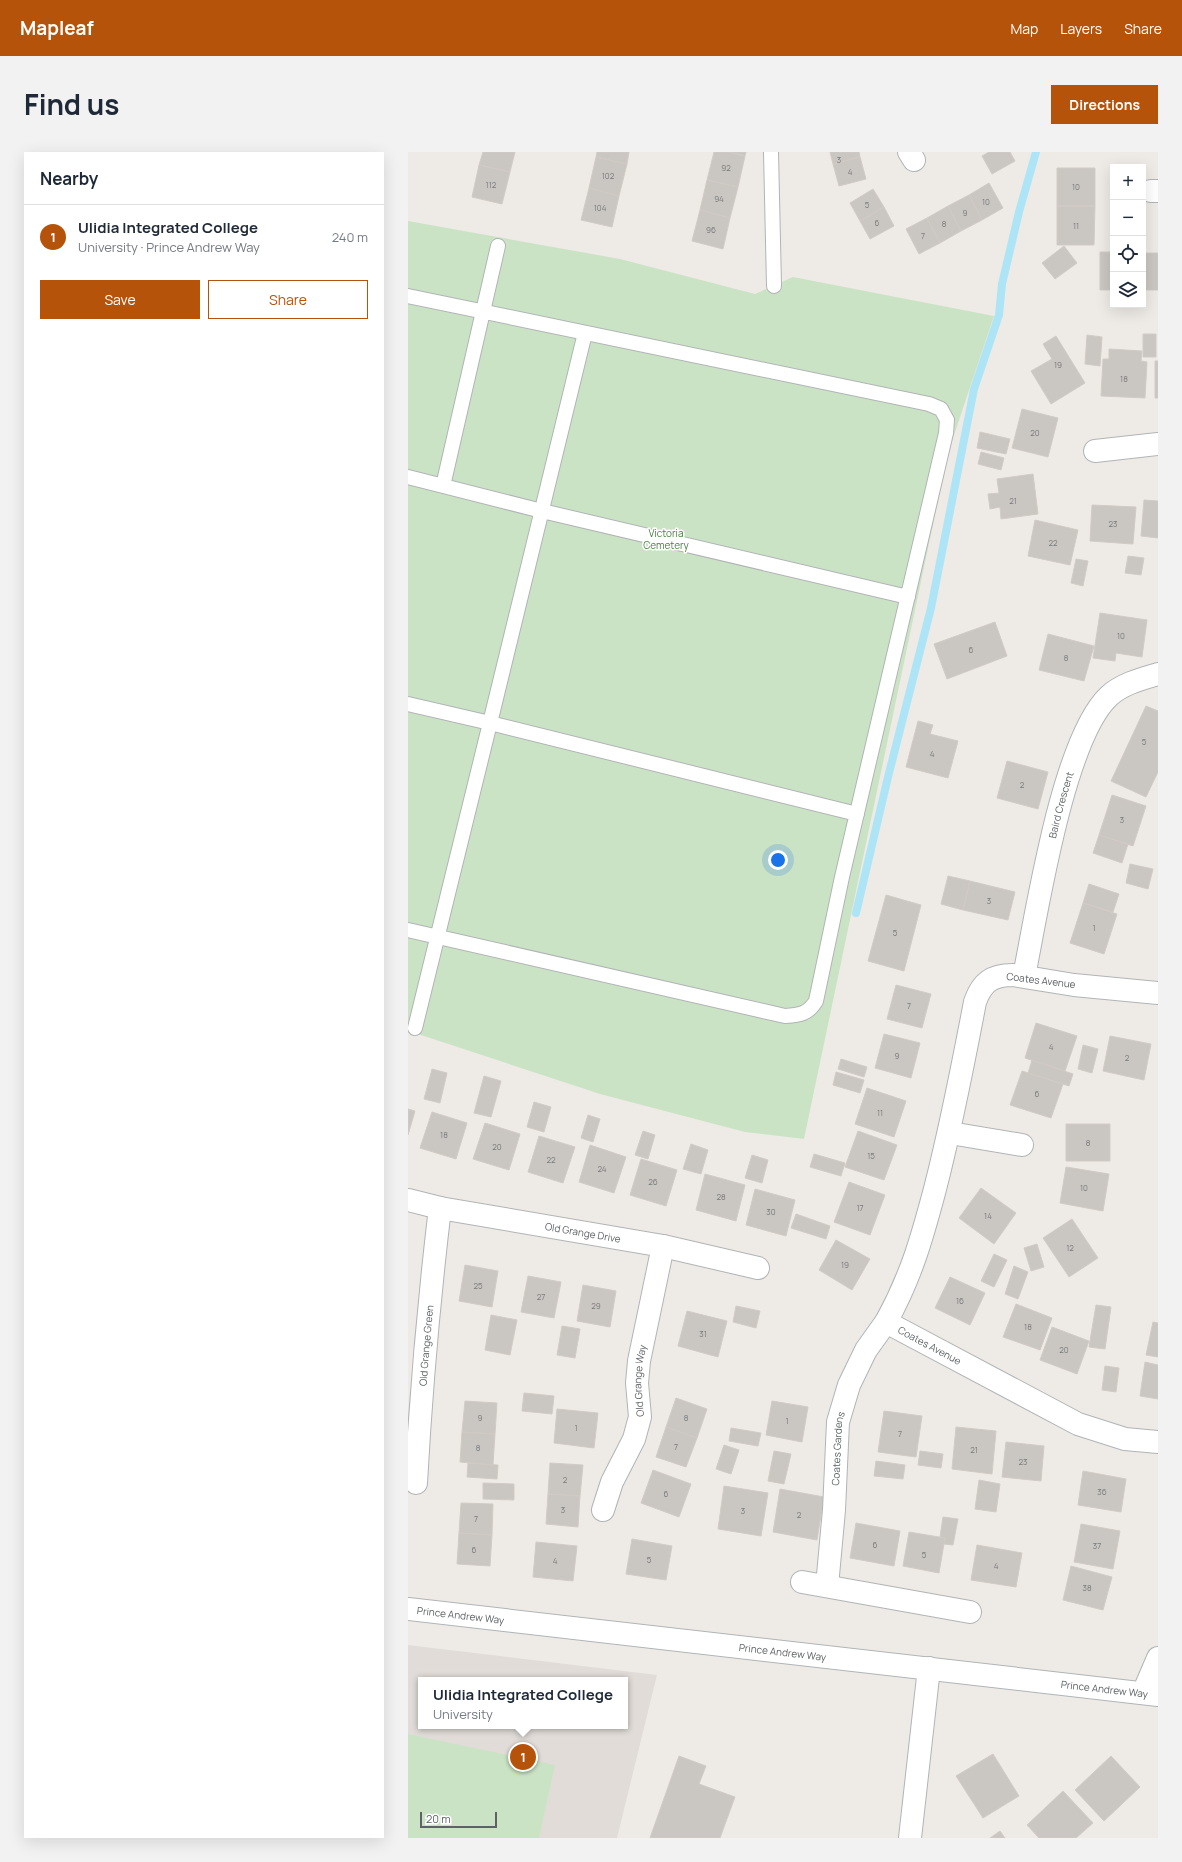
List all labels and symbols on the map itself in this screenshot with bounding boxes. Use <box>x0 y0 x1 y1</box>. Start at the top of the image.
house number: 3 <box>837 154 841 165</box>
house number: 92 <box>721 162 731 173</box>
house number: 4 <box>848 166 853 177</box>
house number: 102 <box>602 170 615 181</box>
house number: 112 <box>486 179 497 190</box>
house number: 10 <box>1072 181 1080 192</box>
house number: 94 <box>714 193 724 204</box>
house number: 10 <box>982 196 990 207</box>
house number: 5 <box>865 199 870 210</box>
house number: 104 <box>594 202 607 213</box>
house number: 9 <box>963 207 968 218</box>
house number: 6 <box>875 217 880 228</box>
house number: 8 <box>942 218 947 229</box>
house number: 11 <box>1073 220 1079 231</box>
house number: 96 <box>706 224 716 235</box>
house number: 7 <box>921 230 925 241</box>
house number: 19 <box>1054 359 1062 370</box>
house number: 18 <box>1120 373 1128 384</box>
house number: 20 <box>1030 427 1040 438</box>
house number: 21 <box>1009 495 1017 506</box>
house number: 23 <box>1109 518 1117 529</box>
park label: Victoria Cemetery <box>643 526 690 552</box>
house number: 22 <box>1048 537 1058 548</box>
house number: 10 <box>1117 630 1125 641</box>
house number: 6 <box>969 644 974 655</box>
house number: 8 <box>1064 652 1069 663</box>
house number: 5 <box>1142 736 1147 747</box>
house number: 4 <box>930 748 935 759</box>
street label: Baird Crescent <box>1045 770 1077 840</box>
house number: 2 <box>1020 779 1025 790</box>
house number: 3 <box>1120 814 1124 825</box>
your location <box>768 850 788 870</box>
house number: 3 <box>987 895 991 906</box>
house number: 1 <box>1092 922 1096 933</box>
house number: 5 <box>893 927 898 938</box>
street label: Coates Avenue <box>1006 969 1077 991</box>
house number: 7 <box>907 1000 911 1011</box>
house number: 4 <box>1049 1041 1054 1052</box>
house number: 9 <box>895 1050 900 1061</box>
house number: 2 <box>1125 1052 1130 1063</box>
house number: 6 <box>1035 1088 1040 1099</box>
house number: 11 <box>877 1107 883 1118</box>
house number: 18 <box>440 1129 448 1140</box>
house number: 8 <box>1086 1137 1091 1148</box>
house number: 20 <box>492 1141 502 1152</box>
house number: 15 <box>867 1150 875 1161</box>
house number: 22 <box>546 1154 556 1165</box>
house number: 24 <box>597 1163 607 1174</box>
house number: 26 <box>648 1176 658 1187</box>
house number: 10 <box>1080 1182 1088 1193</box>
house number: 28 <box>716 1191 726 1202</box>
house number: 17 <box>856 1202 864 1213</box>
house number: 30 <box>766 1206 776 1217</box>
house number: 14 <box>984 1210 992 1221</box>
street label: Old Grange Drive <box>544 1219 622 1246</box>
house number: 12 <box>1066 1242 1074 1253</box>
house number: 19 <box>841 1259 849 1270</box>
house number: 25 <box>473 1280 483 1291</box>
house number: 27 <box>537 1291 545 1302</box>
house number: 16 <box>956 1295 964 1306</box>
house number: 29 <box>591 1300 601 1311</box>
street label: Old Grange Green <box>415 1304 436 1386</box>
house number: 18 <box>1024 1321 1032 1332</box>
street label: Coates Avenue <box>896 1323 964 1368</box>
house number: 31 <box>699 1328 707 1339</box>
street label: Old Grange Way <box>630 1343 649 1418</box>
house number: 20 <box>1059 1344 1069 1355</box>
street label: Coates Gardens <box>828 1410 848 1486</box>
house number: 9 <box>478 1412 483 1423</box>
house number: 8 <box>684 1412 689 1423</box>
house number: 1 <box>785 1415 789 1426</box>
house number: 1 <box>574 1422 578 1433</box>
house number: 7 <box>898 1428 902 1439</box>
house number: 7 <box>674 1441 678 1452</box>
house number: 8 <box>476 1442 481 1453</box>
house number: 21 <box>970 1444 978 1455</box>
house number: 23 <box>1019 1456 1027 1467</box>
house number: 2 <box>563 1474 568 1485</box>
house number: 36 <box>1097 1486 1107 1497</box>
house number: 6 <box>664 1488 669 1499</box>
house number: 3 <box>561 1504 565 1515</box>
house number: 3 <box>741 1505 745 1516</box>
house number: 2 <box>797 1509 802 1520</box>
house number: 7 <box>474 1513 478 1524</box>
house number: 6 <box>873 1539 878 1550</box>
house number: 37 <box>1093 1540 1101 1551</box>
house number: 6 <box>472 1544 477 1555</box>
house number: 5 <box>922 1549 927 1560</box>
house number: 5 <box>647 1554 652 1565</box>
house number: 4 <box>553 1555 558 1566</box>
house number: 4 <box>994 1560 999 1571</box>
house number: 38 <box>1082 1582 1092 1593</box>
street label: Prince Andrew Way <box>416 1603 506 1627</box>
street label: Prince Andrew Way <box>738 1640 828 1664</box>
street label: Prince Andrew Way <box>1060 1677 1150 1701</box>
pin: 1 <box>510 1742 536 1772</box>
scale bar <box>420 1810 497 1829</box>

